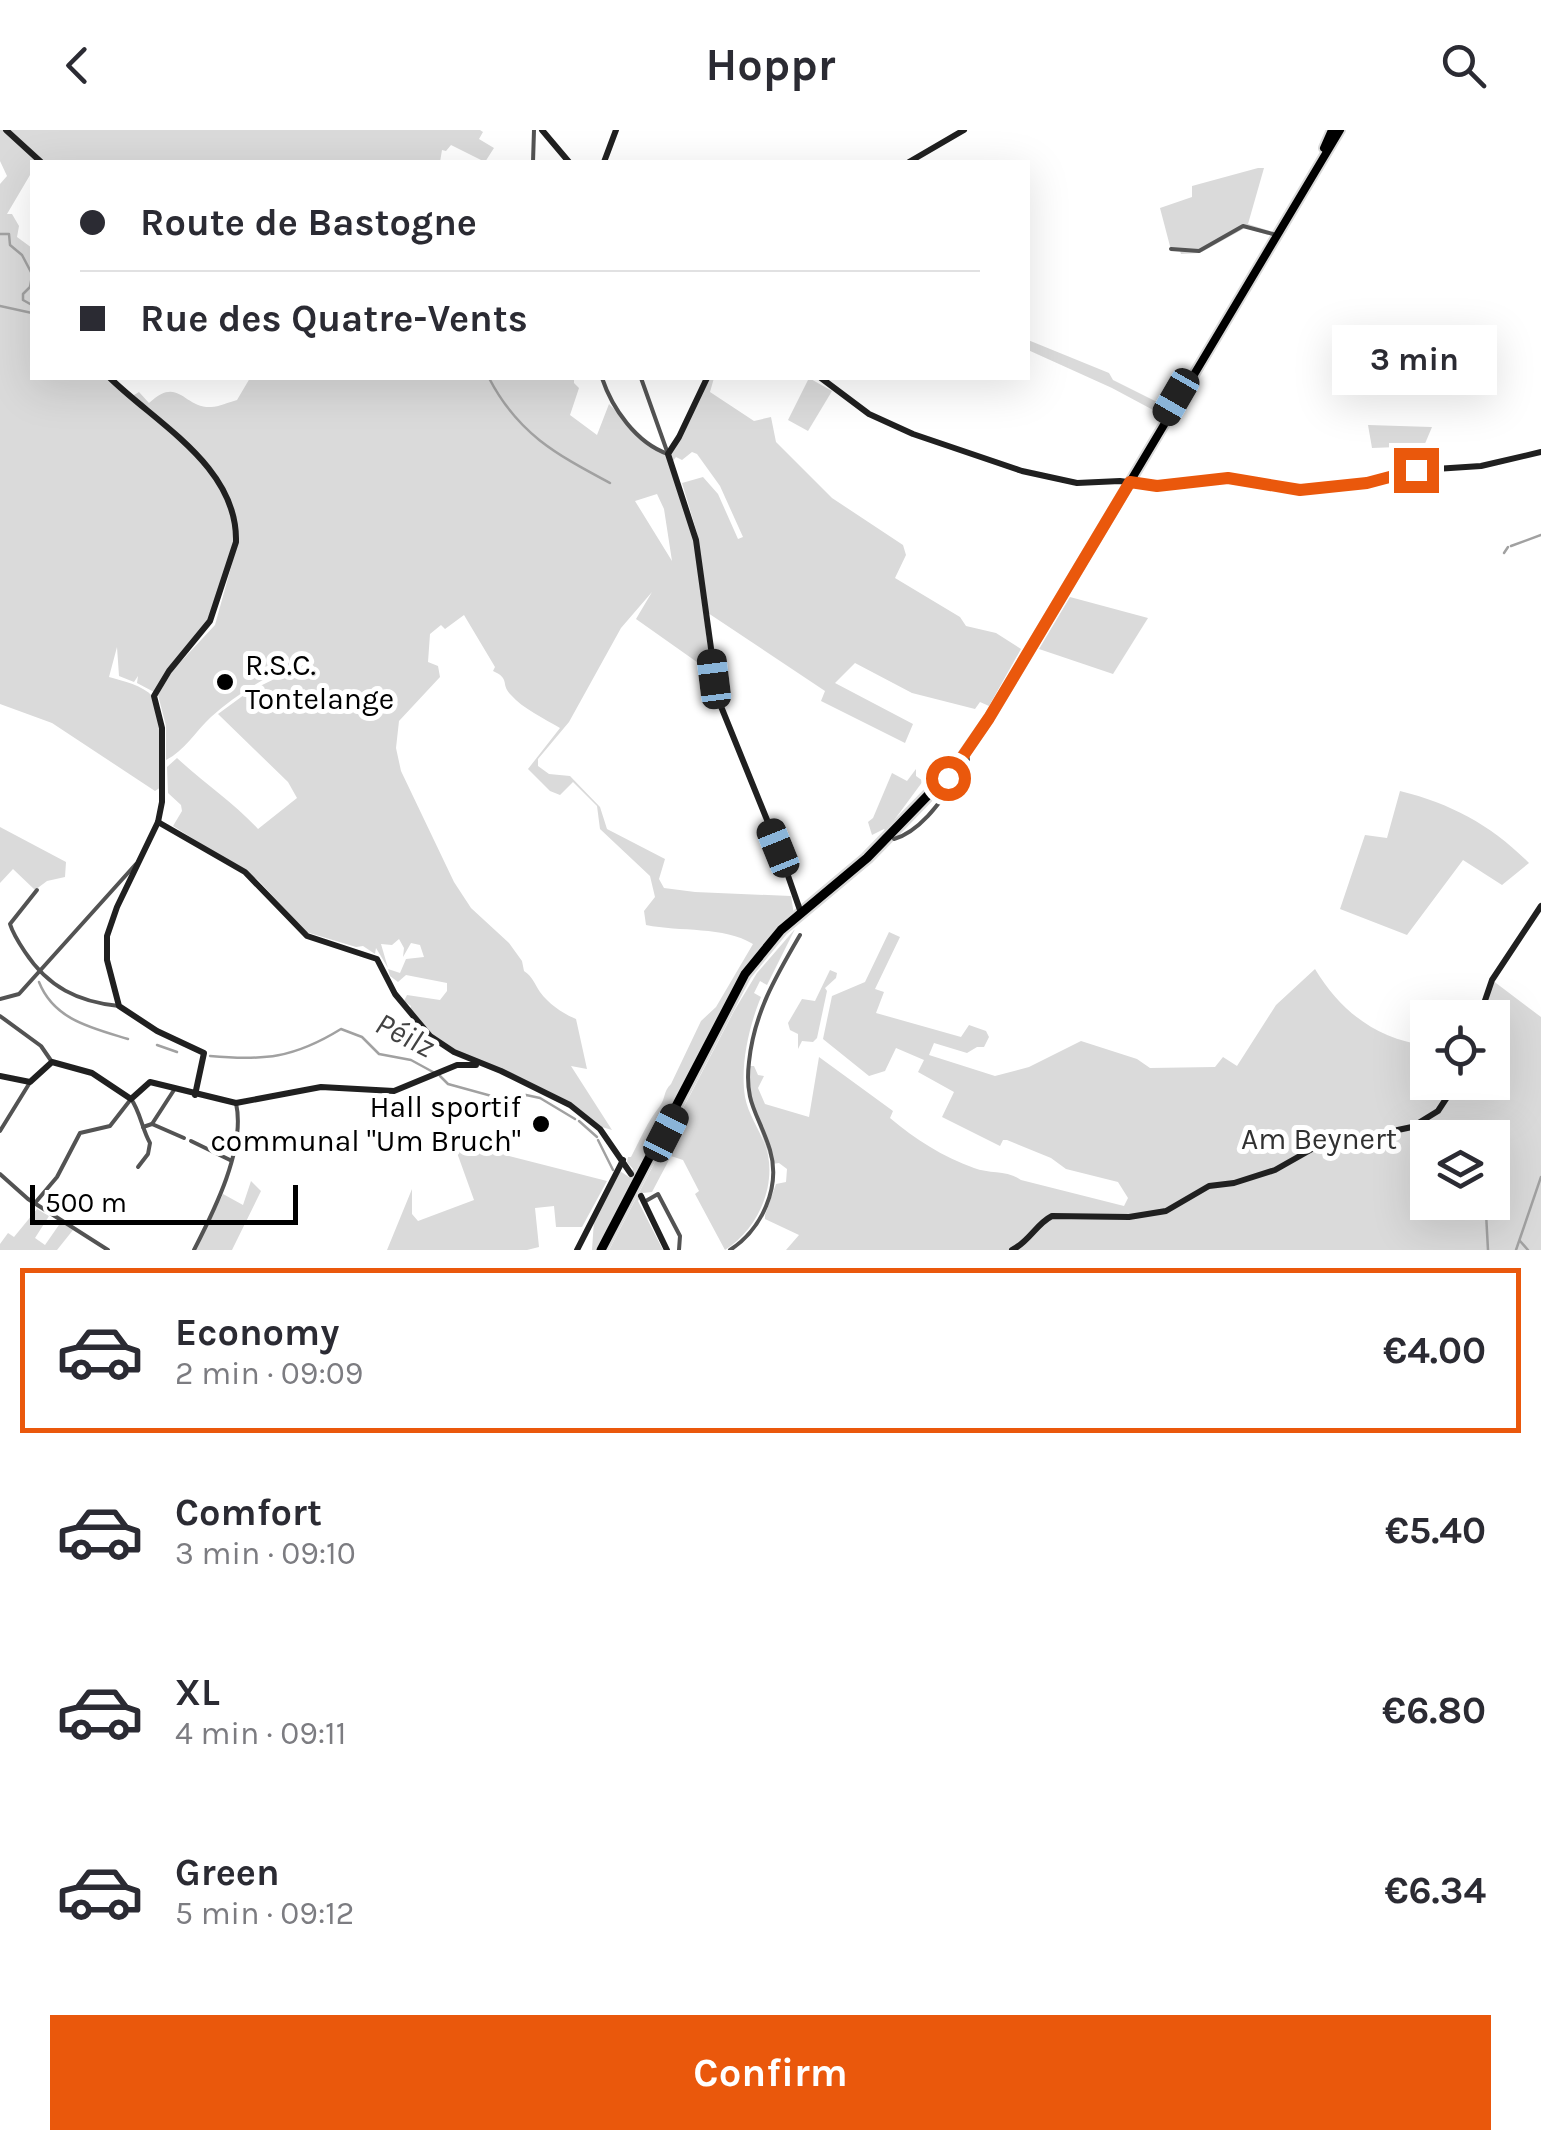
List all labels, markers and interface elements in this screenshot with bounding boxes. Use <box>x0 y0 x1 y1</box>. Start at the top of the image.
icon: back <box>50 38 105 93</box>
icon: search <box>1436 38 1491 93</box>
text: Hoppr <box>706 39 835 91</box>
text: Route de Bastogne <box>140 200 477 245</box>
text: Rue des Quatre-Vents <box>140 296 528 341</box>
callout: 3 min <box>1334 325 1498 395</box>
text: 3 min <box>1370 341 1459 378</box>
car <box>1148 364 1204 430</box>
route end <box>1394 448 1439 493</box>
place label: R.S.C. Tontelange <box>245 647 394 717</box>
car <box>695 647 733 711</box>
marker: R.S.C. Tontelange <box>214 671 236 693</box>
route start <box>926 756 971 801</box>
car <box>753 815 803 881</box>
map controls <box>1410 1000 1510 1220</box>
button: locate <box>1410 1000 1510 1100</box>
water label: Péilz <box>369 1005 441 1066</box>
place label: Hall sportif communal "Um Bruch" <box>210 1089 522 1159</box>
car <box>639 1099 693 1167</box>
marker: Hall sportif communal "Um Bruch" <box>530 1113 552 1135</box>
button: layers <box>1410 1120 1510 1220</box>
park label: Am Beynert <box>1241 1121 1397 1157</box>
scale bar <box>30 1180 298 1224</box>
text: 500 m <box>45 1186 127 1219</box>
icon: car <box>55 1306 145 1396</box>
text: Economy <box>175 1310 339 1355</box>
text: €4.00 <box>1383 1328 1486 1373</box>
text: 2 min · 09:09 <box>175 1355 363 1392</box>
icon: car <box>55 1486 145 1576</box>
text: Comfort <box>175 1490 322 1535</box>
text: €5.40 <box>1385 1508 1486 1553</box>
text: 3 min · 09:10 <box>175 1535 356 1572</box>
icon: car <box>55 1666 145 1756</box>
text: XL <box>175 1670 220 1715</box>
text: €6.80 <box>1382 1688 1486 1733</box>
text: 4 min · 09:11 <box>175 1715 346 1752</box>
icon: car <box>55 1846 145 1936</box>
text: Green <box>175 1850 280 1895</box>
text: €6.34 <box>1384 1868 1486 1913</box>
text: 5 min · 09:12 <box>175 1895 354 1932</box>
button: Confirm <box>50 2015 1491 2130</box>

